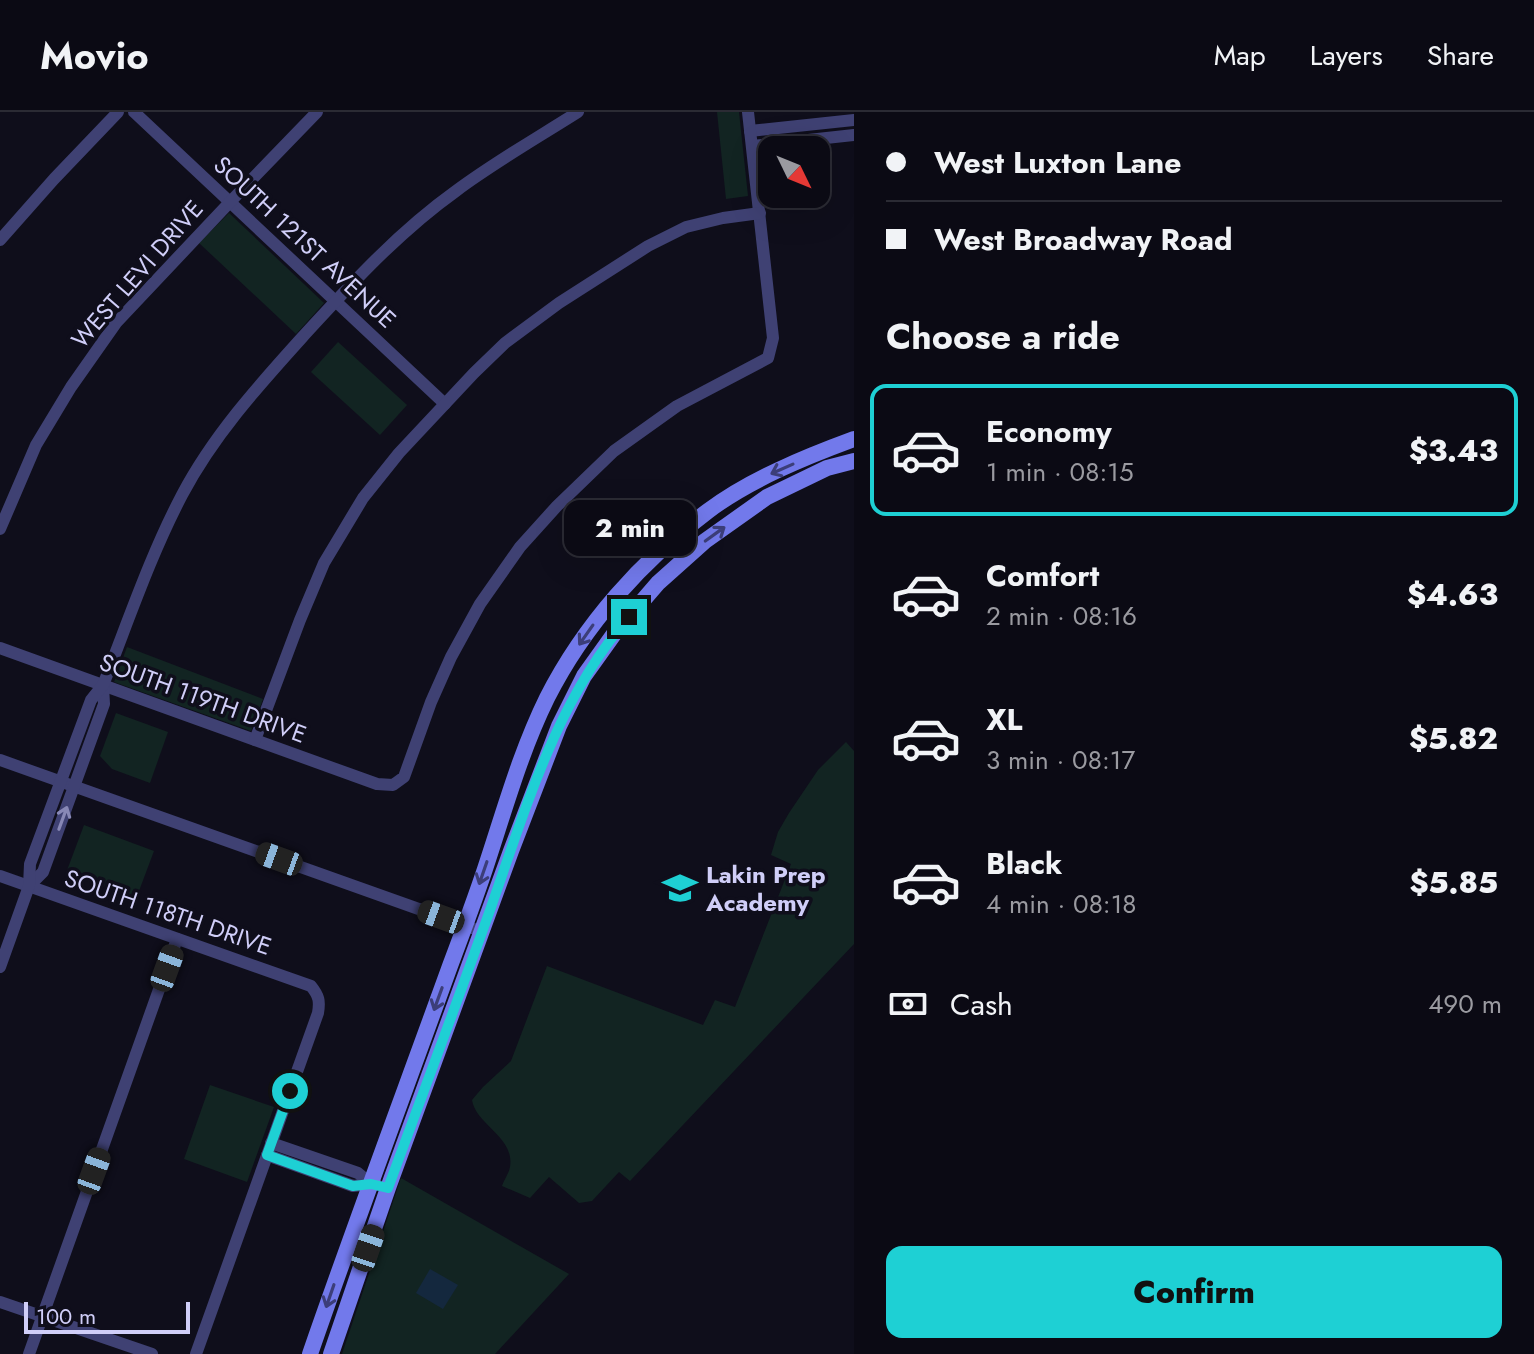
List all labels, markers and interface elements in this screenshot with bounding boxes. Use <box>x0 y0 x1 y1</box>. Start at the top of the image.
text: Movio <box>40 28 149 83</box>
text: Map <box>1214 35 1266 76</box>
text: Layers <box>1310 35 1383 76</box>
text: Share <box>1427 35 1494 76</box>
north arrow <box>758 136 830 208</box>
map controls <box>758 136 830 208</box>
text: West Luxton Lane <box>934 141 1181 184</box>
street label: SOUTH 121ST AVENUE <box>206 148 404 336</box>
street label: WEST LEVI DRIVE <box>63 192 211 356</box>
text: West Broadway Road <box>934 218 1232 261</box>
text: Choose a ride <box>886 310 1120 362</box>
text: Economy <box>986 410 1112 453</box>
icon: car <box>890 414 962 486</box>
text: $3.43 <box>1409 429 1498 472</box>
text: 1 min · 08:15 <box>986 453 1134 491</box>
one-way arrow <box>770 463 795 478</box>
callout: 2 min <box>563 501 695 557</box>
text: 2 min <box>595 509 665 547</box>
one-way arrow <box>704 526 725 543</box>
text: Comfort <box>986 554 1099 597</box>
icon: car <box>890 558 962 630</box>
text: $4.63 <box>1407 573 1498 616</box>
text: 2 min · 08:16 <box>986 597 1137 635</box>
route end <box>611 599 647 635</box>
one-way arrow <box>578 624 595 645</box>
street label: SOUTH 119TH DRIVE <box>95 644 311 752</box>
text: XL <box>986 698 1022 741</box>
icon: car <box>890 702 962 774</box>
text: $5.82 <box>1409 717 1498 760</box>
text: 3 min · 08:17 <box>986 741 1135 779</box>
one-way arrow <box>57 806 71 831</box>
car <box>252 840 306 878</box>
text: Black <box>986 842 1062 885</box>
icon: car <box>890 846 962 918</box>
place label: Lakin Prep Academy <box>705 857 826 920</box>
street label: SOUTH 118TH DRIVE <box>60 860 276 964</box>
one-way arrow <box>475 860 490 885</box>
text: $5.85 <box>1409 861 1498 904</box>
school or university icon: Lakin Prep Academy <box>661 869 699 907</box>
text: 4 min · 08:18 <box>986 885 1137 923</box>
car <box>414 898 468 936</box>
car <box>148 941 186 995</box>
icon: cash <box>886 982 930 1026</box>
text: Cash <box>950 983 1013 1026</box>
text: 490 m <box>1428 985 1502 1023</box>
one-way arrow <box>430 986 445 1011</box>
route start <box>272 1073 308 1109</box>
car <box>75 1144 113 1198</box>
car <box>349 1221 387 1275</box>
button: Confirm <box>886 1246 1502 1338</box>
one-way arrow <box>322 1283 336 1308</box>
scale bar <box>24 1298 190 1334</box>
text: 100 m <box>36 1300 96 1332</box>

